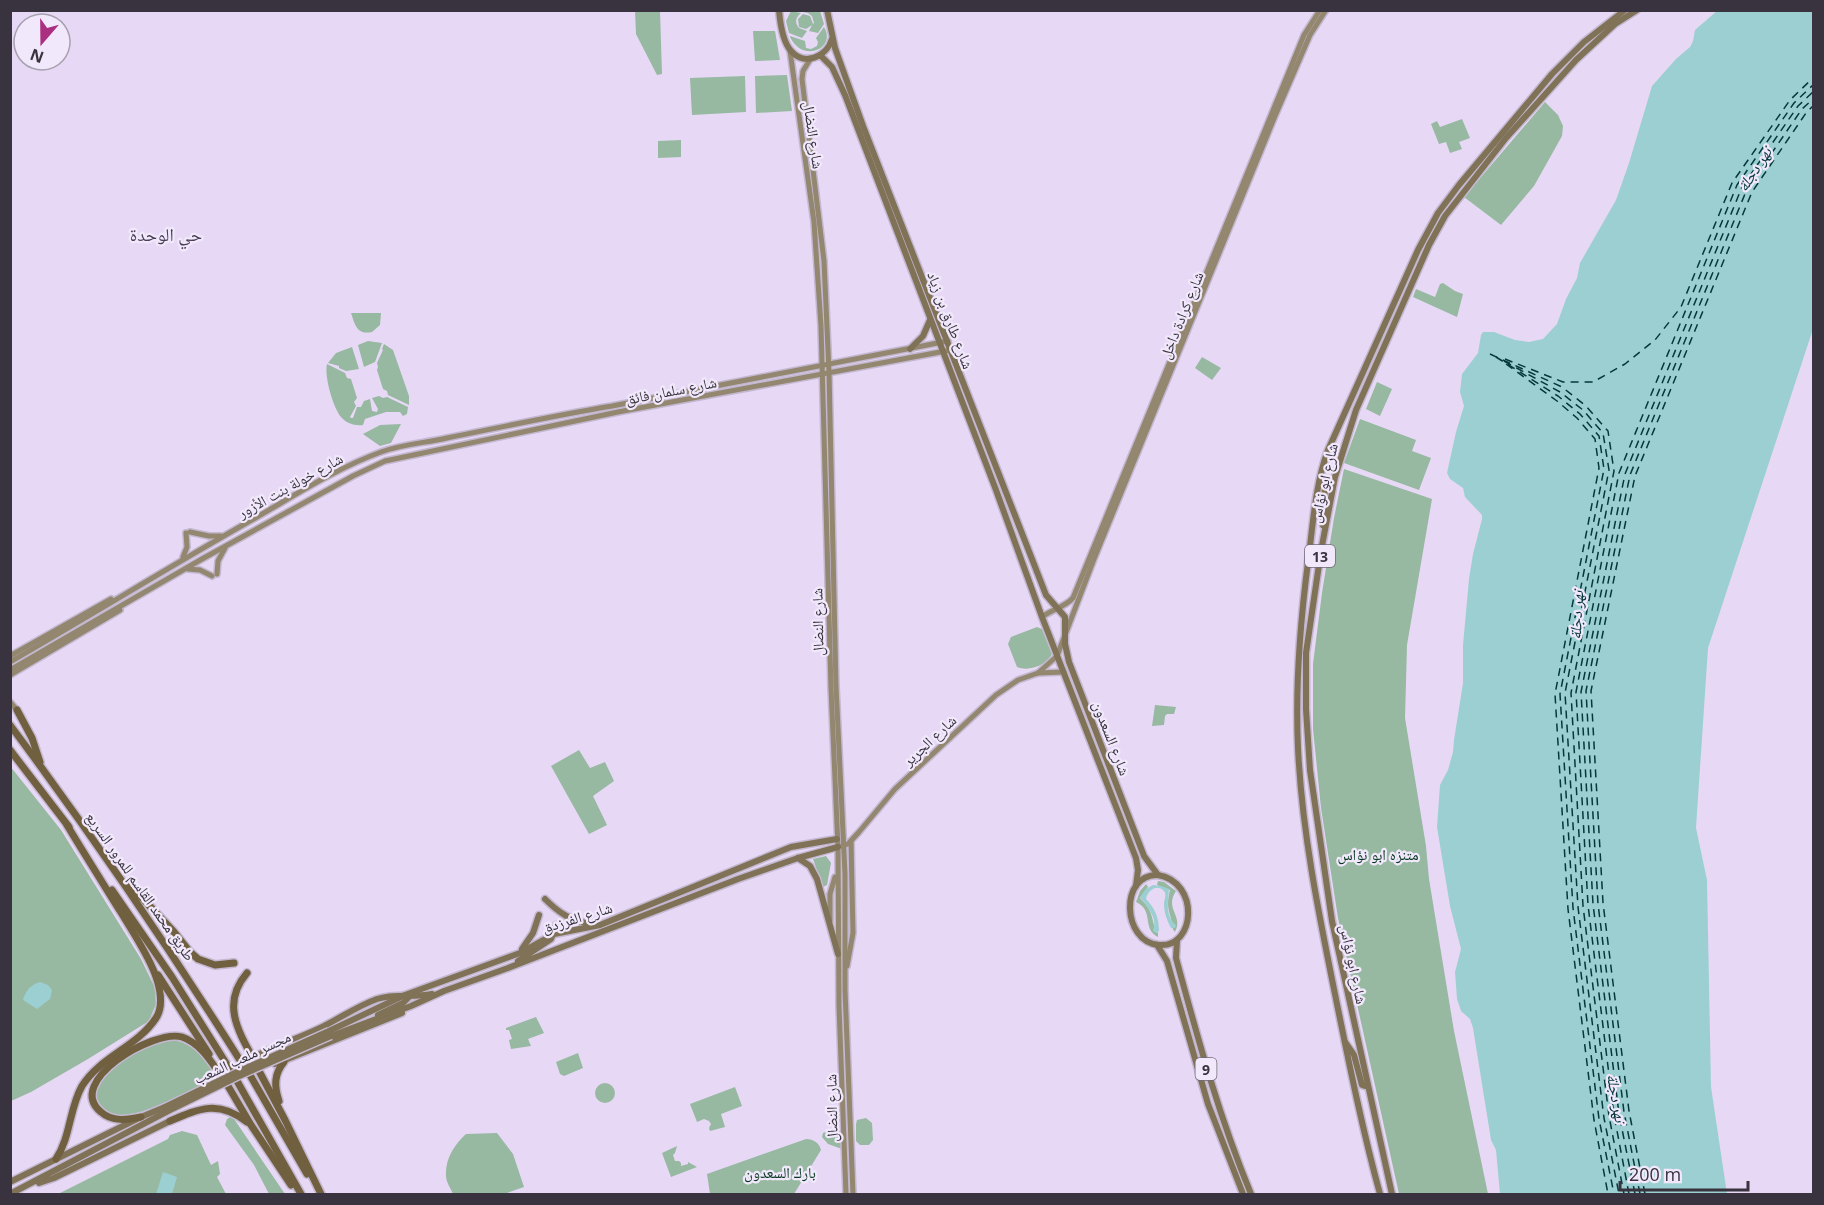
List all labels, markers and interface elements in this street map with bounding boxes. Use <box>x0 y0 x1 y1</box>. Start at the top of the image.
north arrow <box>12 12 72 72</box>
text: N <box>27 44 47 69</box>
street label: شارع النضال <box>798 100 829 170</box>
water label: نهر دجلة <box>1731 140 1778 196</box>
district label: حي الوحدة <box>130 222 202 250</box>
street label: شارع طارق بن زياد <box>922 268 979 372</box>
street label: شارع كرادة داخل <box>1154 268 1209 362</box>
street label: شارع سلمان فائق <box>624 371 719 410</box>
street label: شارع ابو نؤاس <box>1304 441 1343 525</box>
street label: شارع خولة بنت الأزور <box>233 448 347 524</box>
road number: 13 <box>1305 545 1335 567</box>
water label: نهر دجلة <box>1564 587 1588 640</box>
street label: شارع النضال <box>806 588 829 656</box>
street label: شارع السعدون <box>1088 698 1135 779</box>
street label: شارع الجرير <box>897 710 961 771</box>
street label: طريق محمد القاسم للمرور السريع <box>81 808 200 965</box>
park label: متنزه ابو نؤاس <box>1337 844 1419 865</box>
street label: شارع الفرزدق <box>539 897 615 938</box>
street label: شارع ابو نؤاس <box>1335 922 1372 1006</box>
street label: مجسر ملعب الشعب <box>190 1026 294 1088</box>
road number: 9 <box>1196 1058 1216 1080</box>
water label: نهر دجلة <box>1602 1072 1633 1127</box>
street label: شارع النضال <box>820 1074 843 1142</box>
scale bar <box>1620 1154 1748 1192</box>
park label: بارك السعدون <box>744 1162 816 1183</box>
text: 200 m <box>1629 1162 1681 1186</box>

